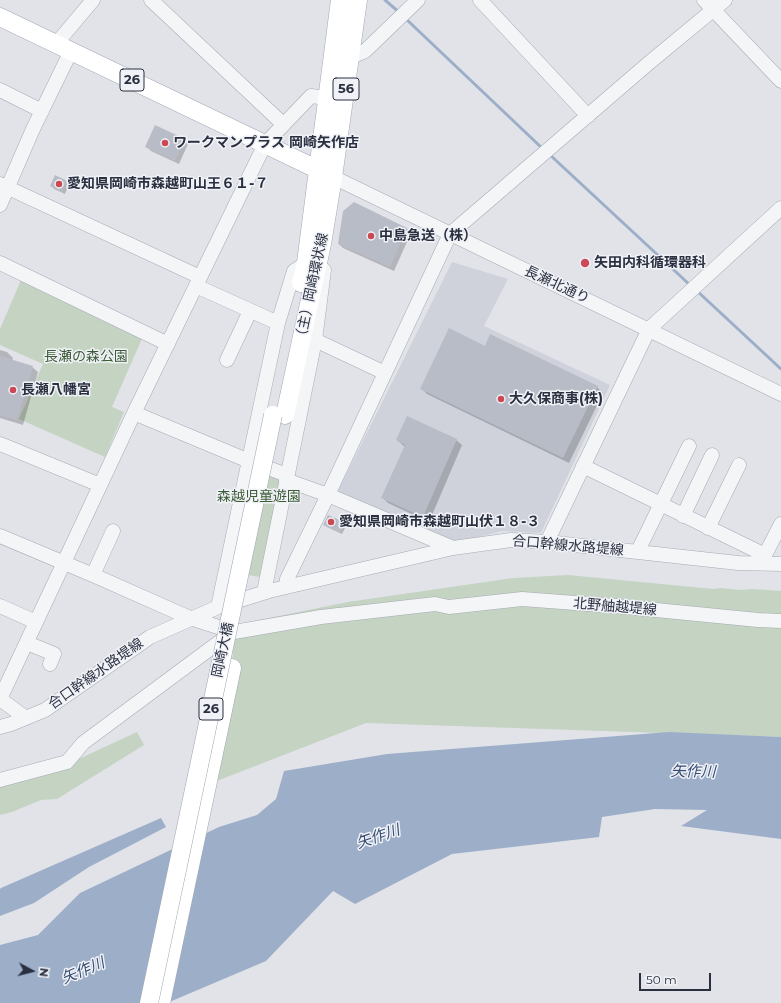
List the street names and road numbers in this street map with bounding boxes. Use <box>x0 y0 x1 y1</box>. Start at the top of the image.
road number: 26 <box>120 69 144 91</box>
road number: 56 <box>333 78 359 100</box>
street label: （主）岡崎環状線 <box>292 231 332 345</box>
street label: 長瀬北通り <box>522 263 592 307</box>
street label: 合口幹線水路堤線 <box>511 533 625 559</box>
street label: 北野舳越堤線 <box>572 595 658 619</box>
street label: 岡崎大橋 <box>209 621 237 679</box>
street label: 合口幹線水路堤線 <box>45 635 147 713</box>
road number: 26 <box>199 698 223 720</box>

